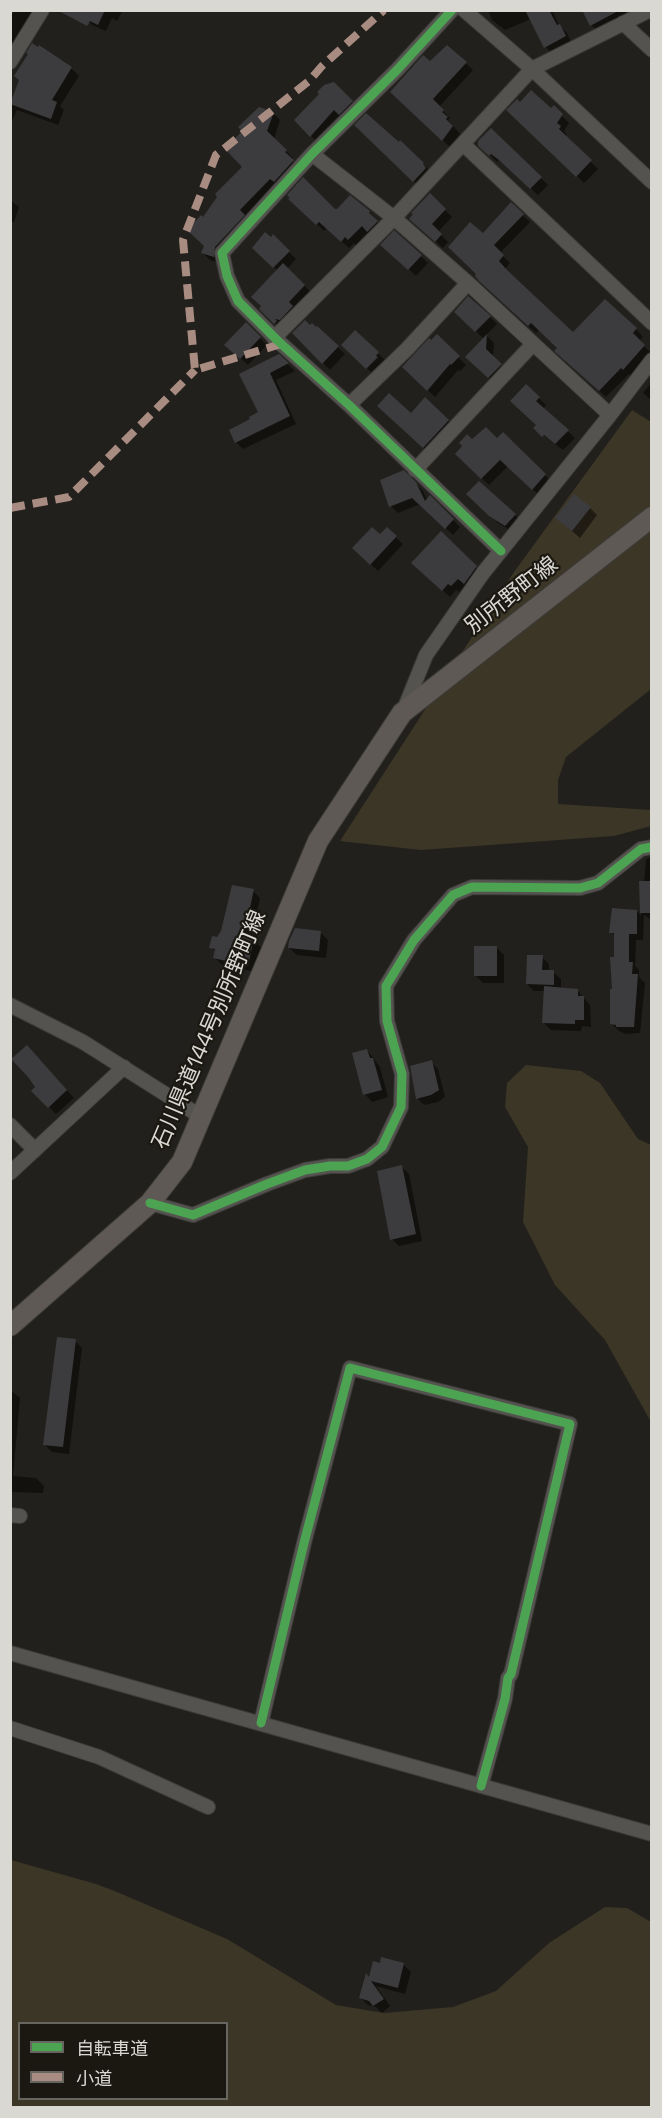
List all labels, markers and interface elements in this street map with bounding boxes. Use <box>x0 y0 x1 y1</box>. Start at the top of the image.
street label: 別所野町線 <box>461 552 563 640</box>
street label: 石川県道144号別所野町線 <box>148 907 272 1153</box>
legend <box>18 2022 228 2100</box>
text: 自転車道 <box>76 2037 148 2060</box>
text: 小道 <box>76 2067 112 2090</box>

